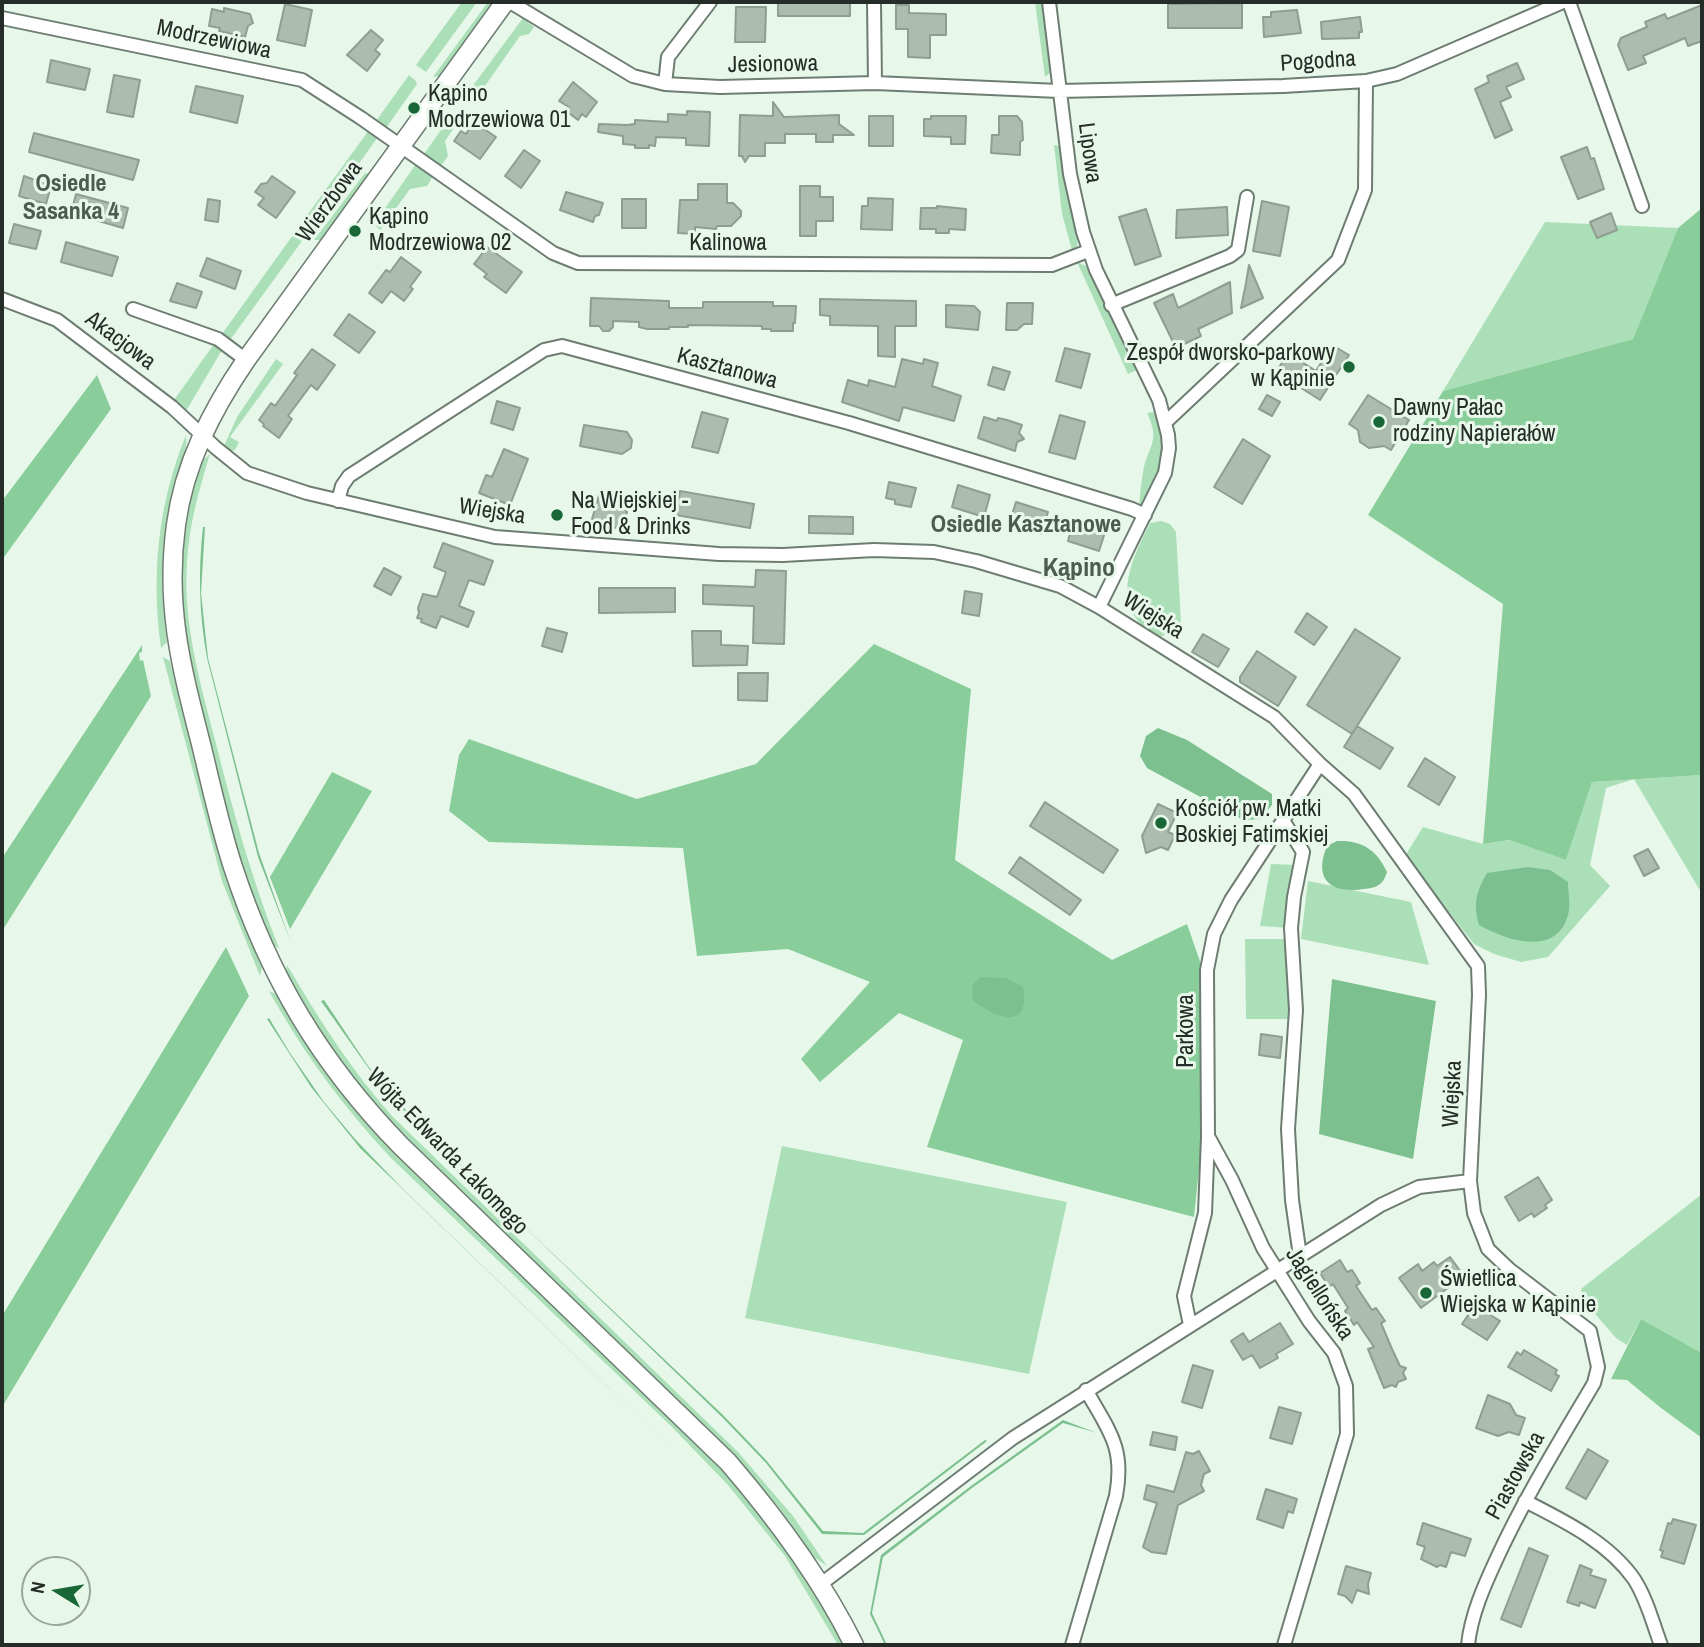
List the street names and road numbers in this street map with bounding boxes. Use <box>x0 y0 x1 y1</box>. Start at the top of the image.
street label: Modrzewiowa <box>154 14 274 66</box>
street label: Pogodna <box>1279 46 1357 78</box>
street label: Jesionowa <box>728 50 818 80</box>
street label: Lipowa <box>1071 121 1107 185</box>
street label: Wierzbowa <box>291 156 369 248</box>
street label: Kalinowa <box>689 230 767 258</box>
street label: Akacjowa <box>79 306 161 376</box>
street label: Kasztanowa <box>674 342 780 396</box>
street label: Wiejska <box>457 493 527 531</box>
street label: Wiejska <box>1117 587 1189 645</box>
street label: Parkowa <box>1173 994 1201 1068</box>
street label: Wiejska <box>1437 1060 1469 1128</box>
street label: Wójta Edwarda Łakomego <box>360 1063 534 1241</box>
street label: Jagiellońska <box>1279 1243 1359 1345</box>
street label: Piastowska <box>1481 1427 1551 1525</box>

